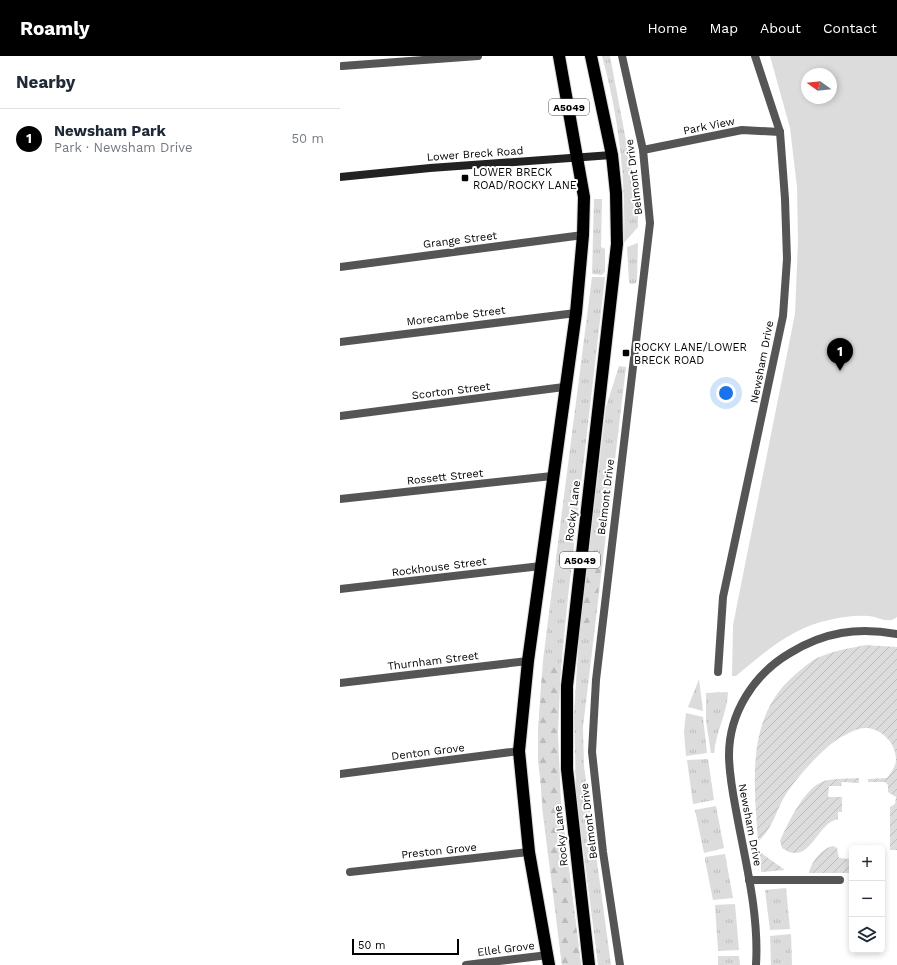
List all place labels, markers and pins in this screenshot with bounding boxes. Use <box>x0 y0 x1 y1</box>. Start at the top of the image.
place label: LOWER BRECK ROAD/ROCKY LANE <box>473 166 577 192</box>
marker: LOWER BRECK ROAD/ROCKY LANE <box>460 173 470 183</box>
pin: 1 <box>827 338 853 371</box>
place label: ROCKY LANE/LOWER BRECK ROAD <box>634 341 747 367</box>
marker: ROCKY LANE/LOWER BRECK ROAD <box>621 348 631 358</box>

